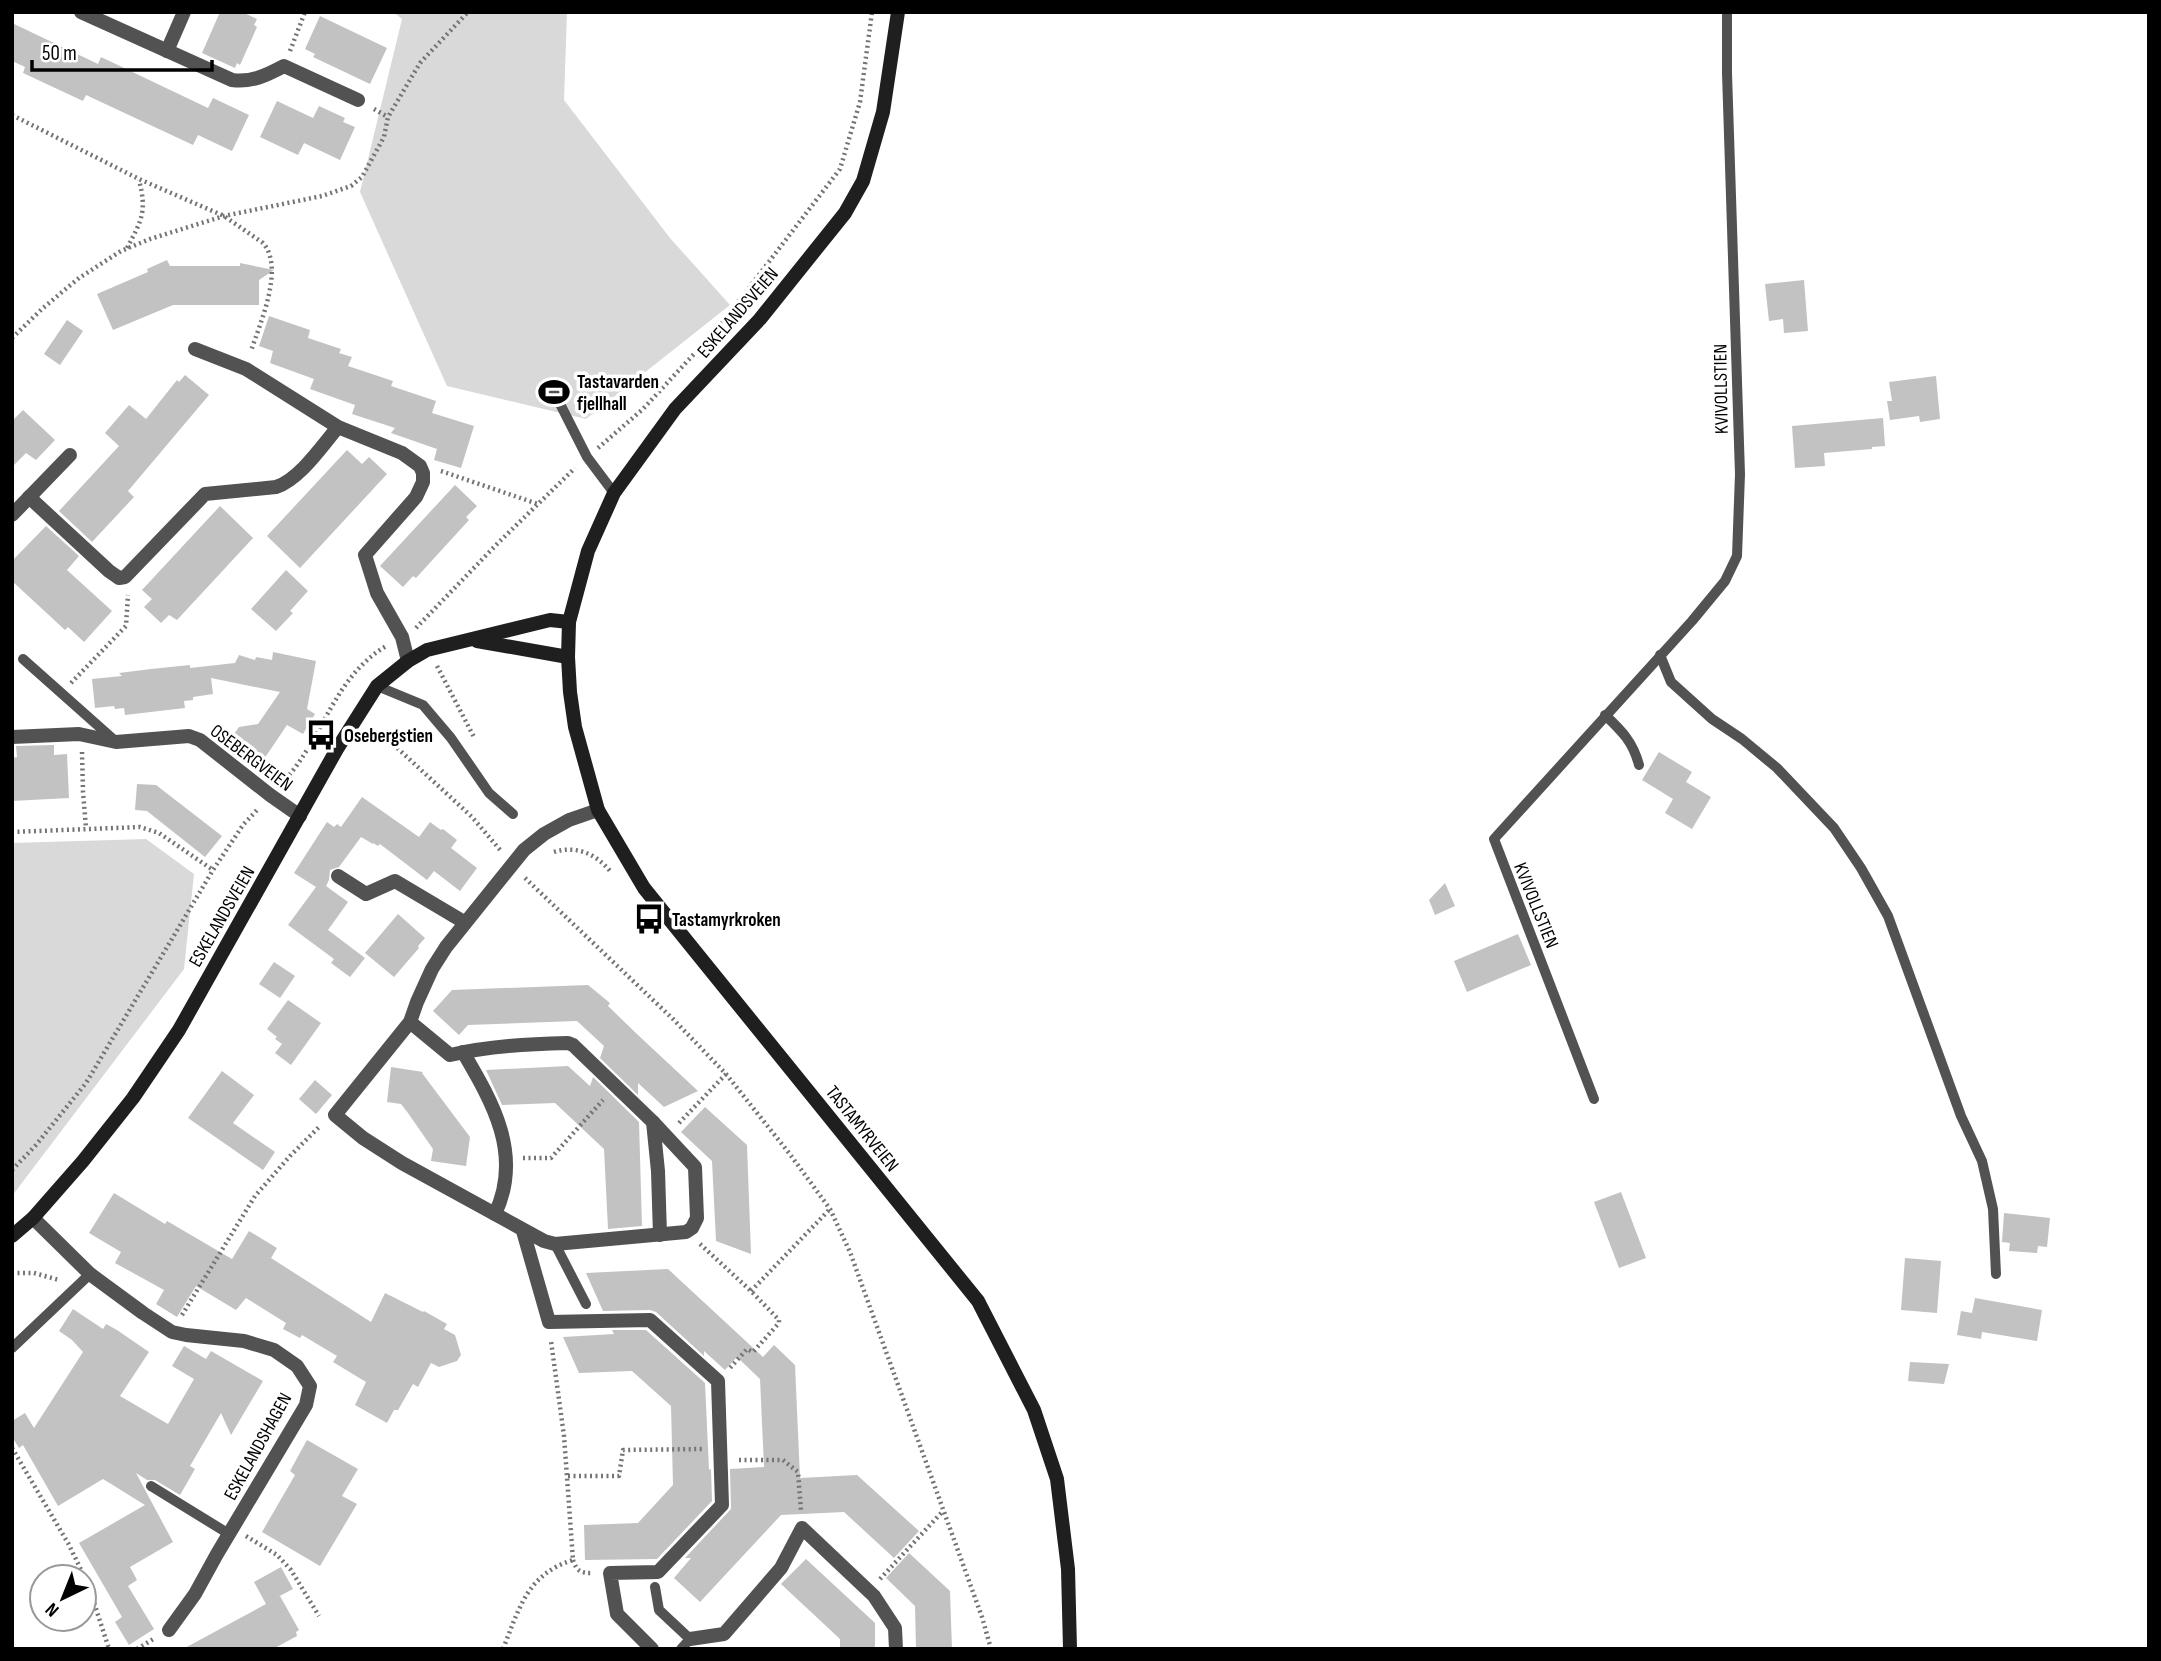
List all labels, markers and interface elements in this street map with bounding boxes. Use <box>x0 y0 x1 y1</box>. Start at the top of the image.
scale bar <box>32 28 212 72</box>
text: 50 m <box>42 41 77 66</box>
street label: ESKELANDSVEIEN <box>693 263 784 363</box>
street label: KVIVOLLSTIEN <box>1709 344 1734 434</box>
place label: Tastavarden fjellhall <box>577 371 659 416</box>
sports icon: Tastavarden fjellhall <box>537 375 571 409</box>
bus stop icon: Osebergstien <box>304 718 338 752</box>
street label: OSEBERGVEIEN <box>205 720 297 797</box>
place label: Osebergstien <box>344 725 433 748</box>
street label: KVIVOLLSTIEN <box>1508 859 1563 952</box>
street label: ESKELANDSVEIEN <box>184 862 260 971</box>
bus stop icon: Tastamyrkroken <box>632 902 666 936</box>
place label: Tastamyrkroken <box>672 909 781 932</box>
street label: TASTAMYRVEIEN <box>820 1081 903 1176</box>
street label: ESKELANDSHAGEN <box>219 1389 297 1504</box>
north arrow <box>28 1563 98 1633</box>
text: N <box>41 1597 64 1621</box>

